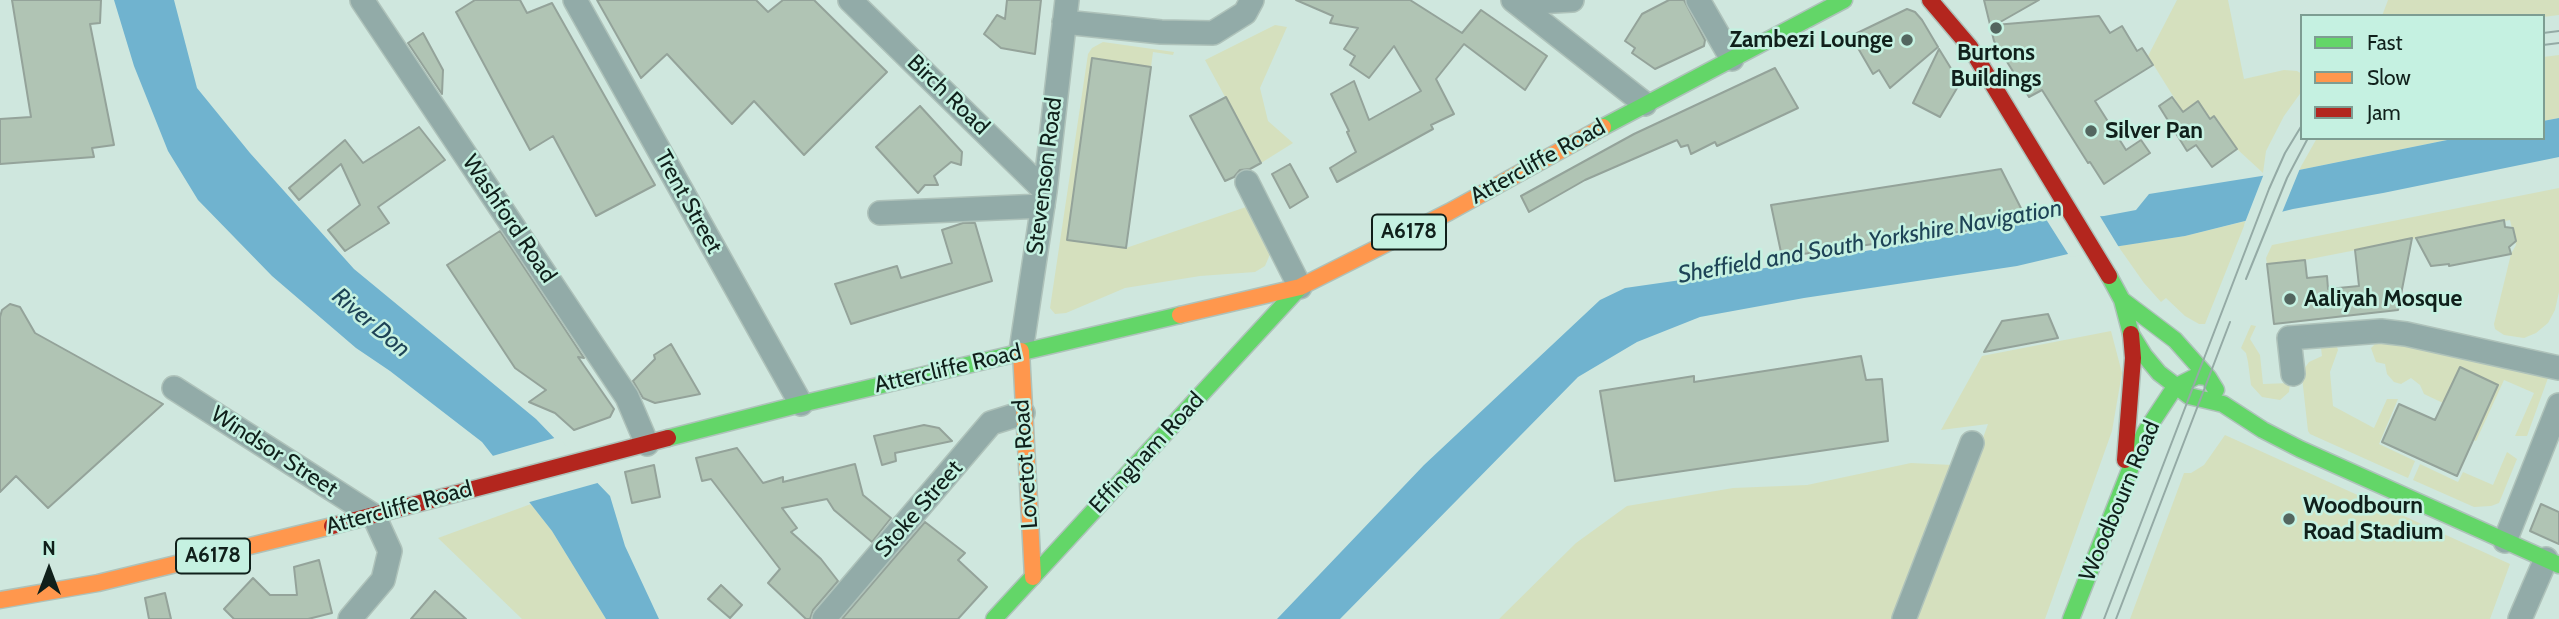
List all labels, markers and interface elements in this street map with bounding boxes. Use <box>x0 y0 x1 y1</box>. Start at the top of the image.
legend <box>2300 14 2545 140</box>
marker: Burtons Buildings <box>1988 20 2004 36</box>
place label: Zambezi Lounge <box>1729 26 1893 54</box>
text: Fast <box>2367 30 2403 55</box>
marker: Zambezi Lounge <box>1899 32 1915 48</box>
place label: Burtons Buildings <box>1950 39 2042 93</box>
street label: Birch Road <box>901 49 995 141</box>
text: Slow <box>2367 65 2411 90</box>
street label: Stevenson Road <box>1022 96 1068 256</box>
text: Jam <box>2367 100 2401 125</box>
street label: Attercliffe Road <box>1466 114 1610 210</box>
place label: Silver Pan <box>2105 117 2203 145</box>
marker: Silver Pan <box>2083 123 2099 139</box>
street label: Trent Street <box>648 146 728 258</box>
street label: Washford Road <box>456 150 562 288</box>
water label: Sheffield and South Yorkshire Navigation <box>1676 194 2064 290</box>
road number: A6178 <box>1372 215 1446 250</box>
water label: River Don <box>326 282 416 364</box>
place label: Aaliyah Mosque <box>2304 285 2462 313</box>
marker: Aaliyah Mosque <box>2282 291 2298 307</box>
street label: Attercliffe Road <box>872 339 1024 399</box>
street label: Effingham Road <box>1084 387 1210 519</box>
street label: Lovetot Road <box>1008 398 1044 530</box>
street label: Windsor Street <box>205 401 343 503</box>
street label: Woodbourn Road <box>2074 417 2166 585</box>
street label: Stoke Street <box>869 455 969 563</box>
street label: Attercliffe Road <box>323 475 475 541</box>
place label: Woodbourn Road Stadium <box>2303 492 2444 546</box>
marker: Woodbourn Road Stadium <box>2281 511 2297 527</box>
north arrow <box>14 535 84 605</box>
text: N <box>42 537 56 560</box>
road number: A6178 <box>176 538 250 574</box>

